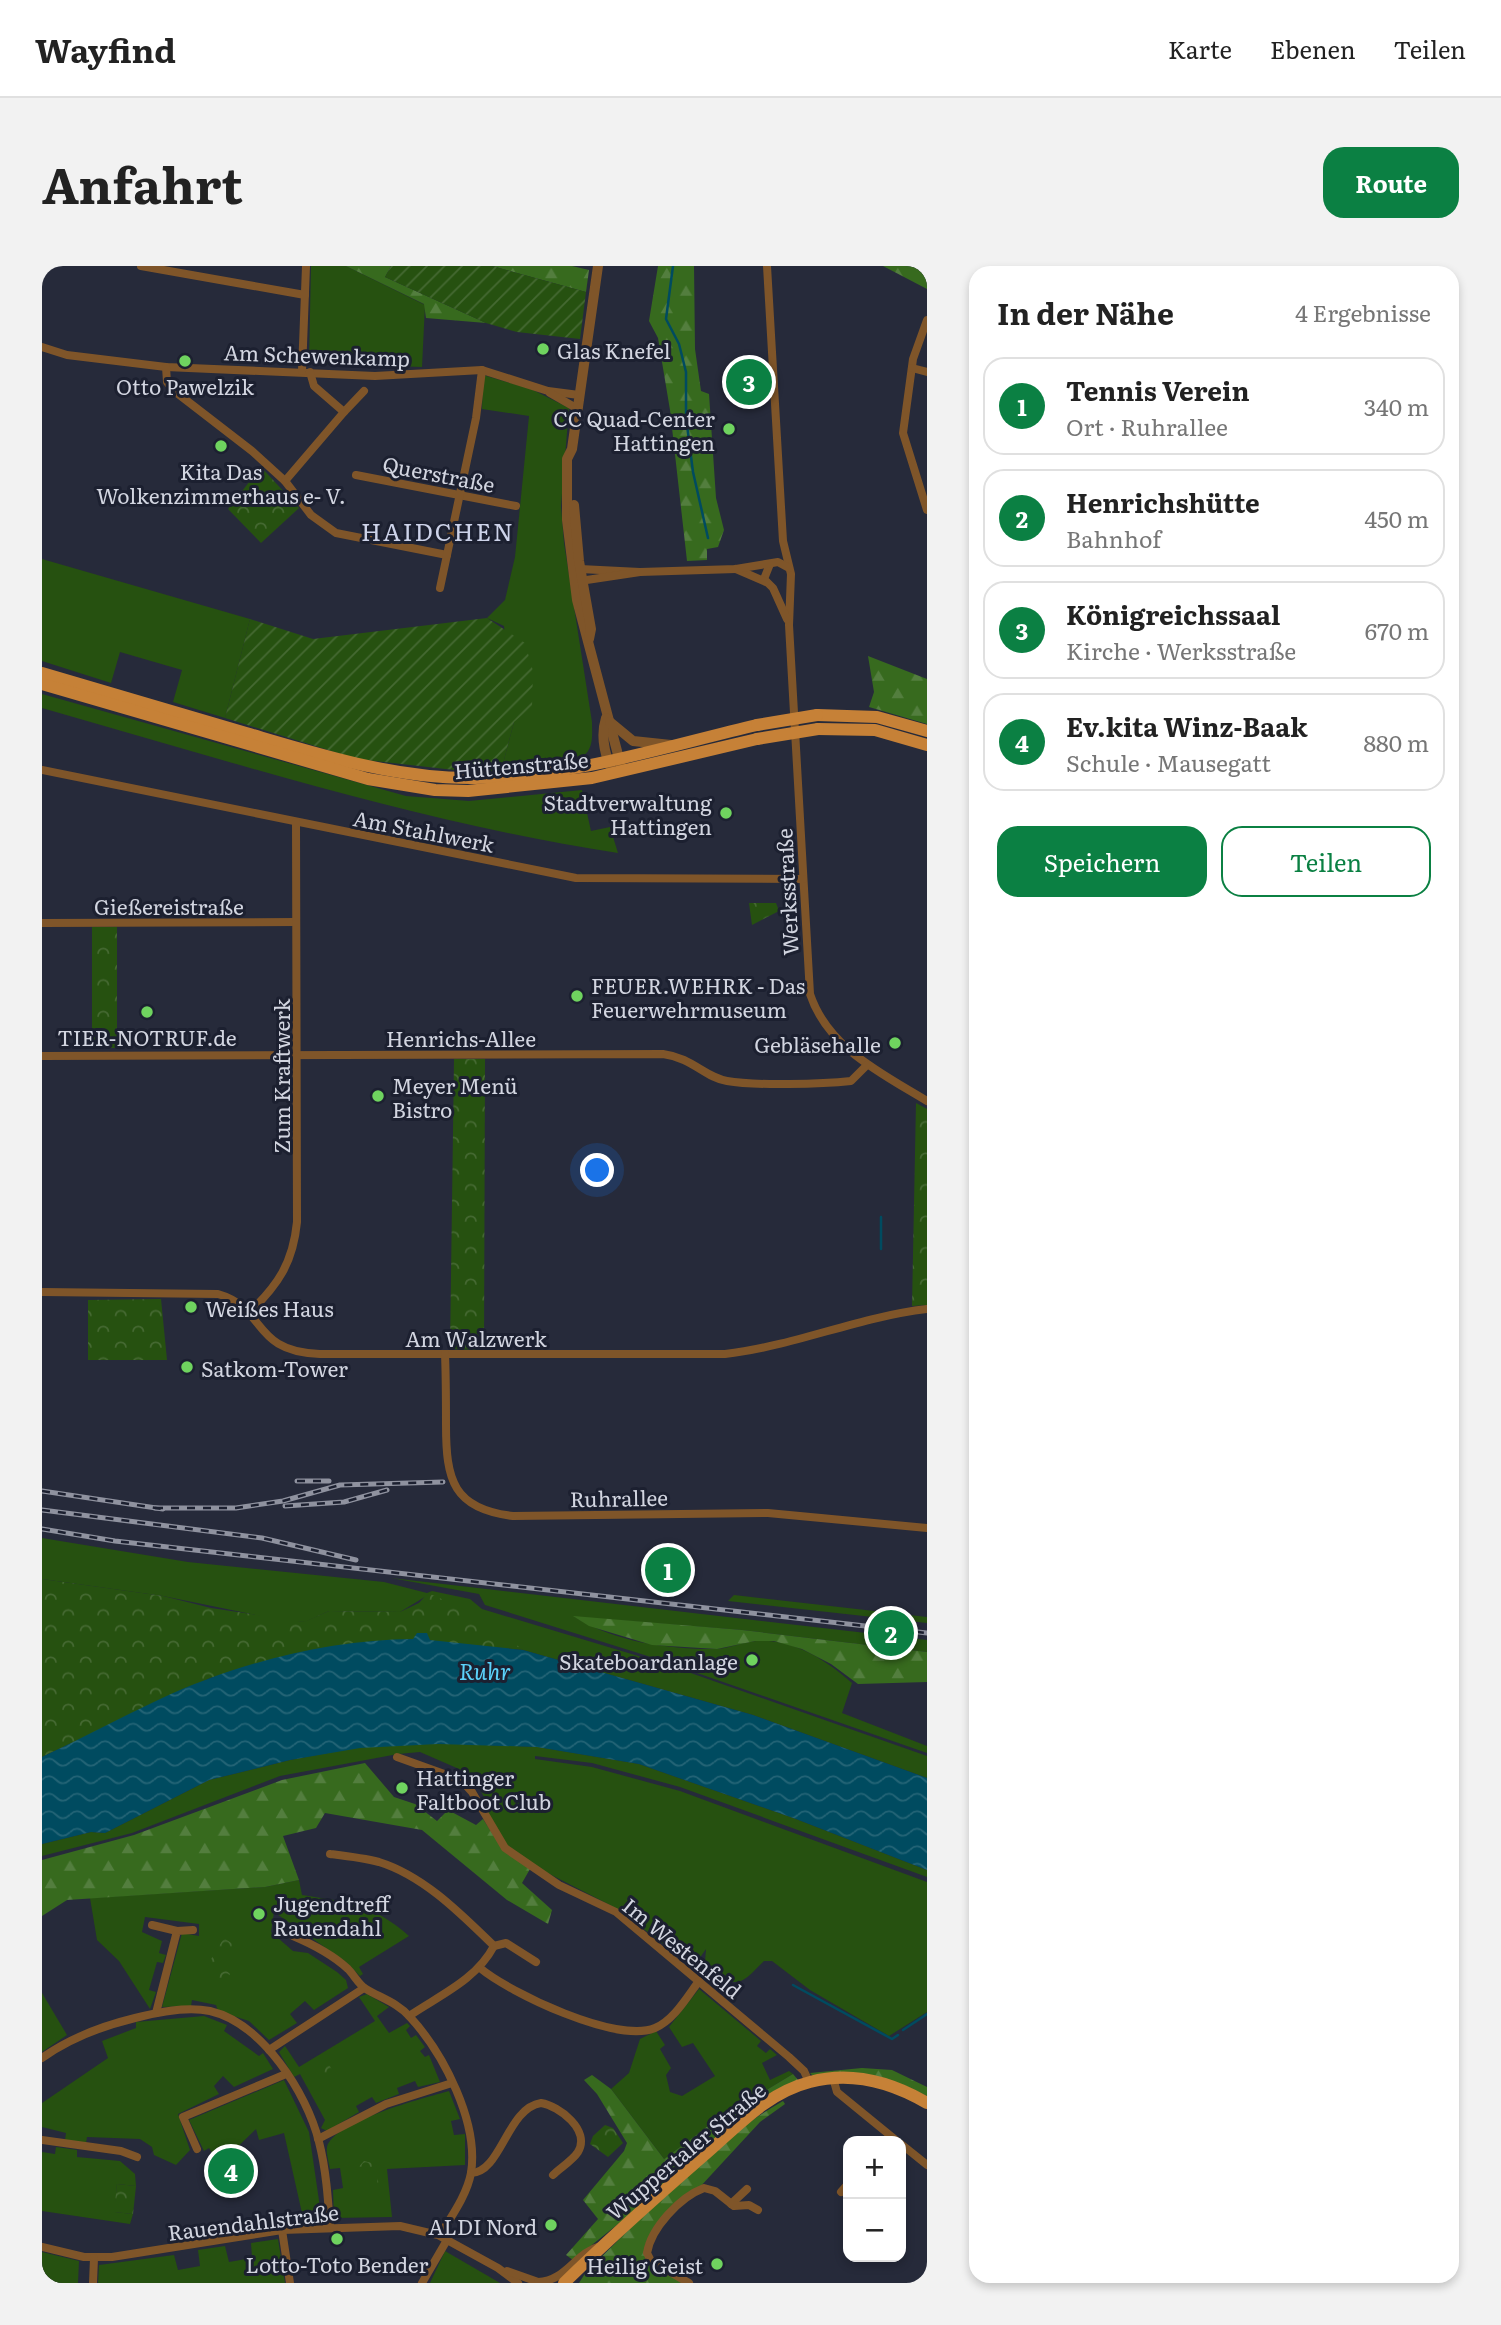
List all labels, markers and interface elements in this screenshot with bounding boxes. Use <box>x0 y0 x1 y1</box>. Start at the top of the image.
text: Wayfind <box>35 24 176 73</box>
text: Karte <box>1168 31 1232 66</box>
text: Ebenen <box>1270 31 1356 66</box>
text: Teilen <box>1394 31 1466 66</box>
text: Anfahrt <box>42 146 243 219</box>
button: Route <box>1323 147 1459 218</box>
text: In der Nähe <box>997 290 1174 334</box>
text: 4 Ergebnisse <box>1295 295 1431 329</box>
place label: Glas Knefel <box>557 334 671 365</box>
street label: Am Schewenkamp <box>223 335 411 373</box>
marker: Glas Knefel <box>535 341 551 357</box>
marker: Otto Pawelzik <box>177 353 193 369</box>
pin: 3 <box>726 356 772 408</box>
place label: Otto Pawelzik <box>116 370 254 401</box>
text: Tennis Verein <box>1066 370 1250 409</box>
text: 1 <box>1017 389 1027 423</box>
text: 340 m <box>1364 389 1429 423</box>
place label: CC Quad-Center Hattingen <box>553 402 715 457</box>
text: Ort · Ruhrallee <box>1066 409 1228 443</box>
marker: CC Quad-Center Hattingen <box>721 421 737 437</box>
marker: Kita Das Wolkenzimmerhaus e- V. <box>213 438 229 454</box>
street label: Querstraße <box>380 447 498 499</box>
place label: Kita Das Wolkenzimmerhaus e- V. <box>96 455 346 510</box>
text: Henrichshütte <box>1066 482 1260 521</box>
text: 2 <box>1016 501 1028 535</box>
text: 450 m <box>1364 501 1429 535</box>
district label: HAIDCHEN <box>361 513 515 548</box>
text: Bahnhof <box>1066 521 1161 555</box>
text: Königreichssaal <box>1066 594 1280 633</box>
text: 3 <box>1016 613 1028 647</box>
text: 670 m <box>1365 613 1429 647</box>
text: Kirche · Werksstraße <box>1066 633 1296 667</box>
text: Ev.kita Winz-Baak <box>1066 706 1308 745</box>
text: 4 <box>1015 725 1029 759</box>
text: 880 m <box>1363 725 1429 759</box>
street label: Hüttenstraße <box>452 743 590 785</box>
text: Schule · Mausegatt <box>1066 745 1271 779</box>
place label: Stadtverwaltung Hattingen <box>543 786 712 841</box>
street label: Am Stahlwerk <box>351 801 497 859</box>
marker: Stadtverwaltung Hattingen <box>718 805 734 821</box>
button: Speichern <box>997 826 1207 897</box>
button: Teilen <box>1221 826 1431 897</box>
street label: Werksstraße <box>767 828 805 956</box>
street label: Gießereistraße <box>94 890 244 921</box>
place label: FEUER.WEHRK - Das Feuerwehrmuseum <box>591 969 805 1024</box>
marker: FEUER.WEHRK - Das Feuerwehrmuseum <box>569 988 585 1004</box>
street label: Zum Kraftwerk <box>265 998 296 1153</box>
marker: TIER-NOTRUF.de <box>139 1004 155 1020</box>
place label: TIER-NOTRUF.de <box>57 1021 237 1052</box>
street label: Henrichs-Allee <box>386 1022 536 1053</box>
place label: Gebläsehalle <box>754 1028 881 1059</box>
marker: Gebläsehalle <box>887 1035 903 1051</box>
place label: Meyer Menü Bistro <box>392 1069 518 1124</box>
marker: Meyer Menü Bistro <box>370 1088 386 1104</box>
your location <box>580 1153 614 1187</box>
place label: Weißes Haus <box>205 1292 334 1323</box>
marker: Weißes Haus <box>183 1299 199 1315</box>
street label: Am Walzwerk <box>405 1322 547 1353</box>
place label: Satkom-Tower <box>201 1352 348 1383</box>
marker: Satkom-Tower <box>179 1359 195 1375</box>
street label: Ruhrallee <box>570 1481 668 1513</box>
pin: 1 <box>645 1544 691 1596</box>
pin: 2 <box>868 1607 914 1659</box>
place label: Skateboardanlage <box>559 1645 738 1676</box>
marker: Skateboardanlage <box>744 1652 760 1668</box>
water label: Ruhr <box>459 1653 511 1687</box>
place label: Hattinger Faltboot Club <box>416 1761 551 1816</box>
marker: Hattinger Faltboot Club <box>394 1780 410 1796</box>
place label: Jugendtreff Rauendahl <box>273 1887 391 1942</box>
street label: Im Westenfeld <box>617 1889 749 2005</box>
marker: Jugendtreff Rauendahl <box>251 1906 267 1922</box>
street label: Wuppertaler Straße <box>599 2074 772 2226</box>
map controls <box>843 2136 906 2262</box>
button: + <box>843 2136 906 2199</box>
pin: 4 <box>208 2145 254 2197</box>
street label: Rauendahlstraße <box>166 2195 340 2247</box>
button: − <box>843 2199 906 2262</box>
place label: ALDI Nord <box>428 2210 537 2241</box>
marker: ALDI Nord <box>543 2217 559 2233</box>
marker: Lotto-Toto Bender <box>329 2231 345 2247</box>
place label: Lotto-Toto Bender <box>246 2248 429 2279</box>
place label: Heilig Geist <box>586 2249 704 2280</box>
marker: Heilig Geist <box>709 2256 725 2272</box>

